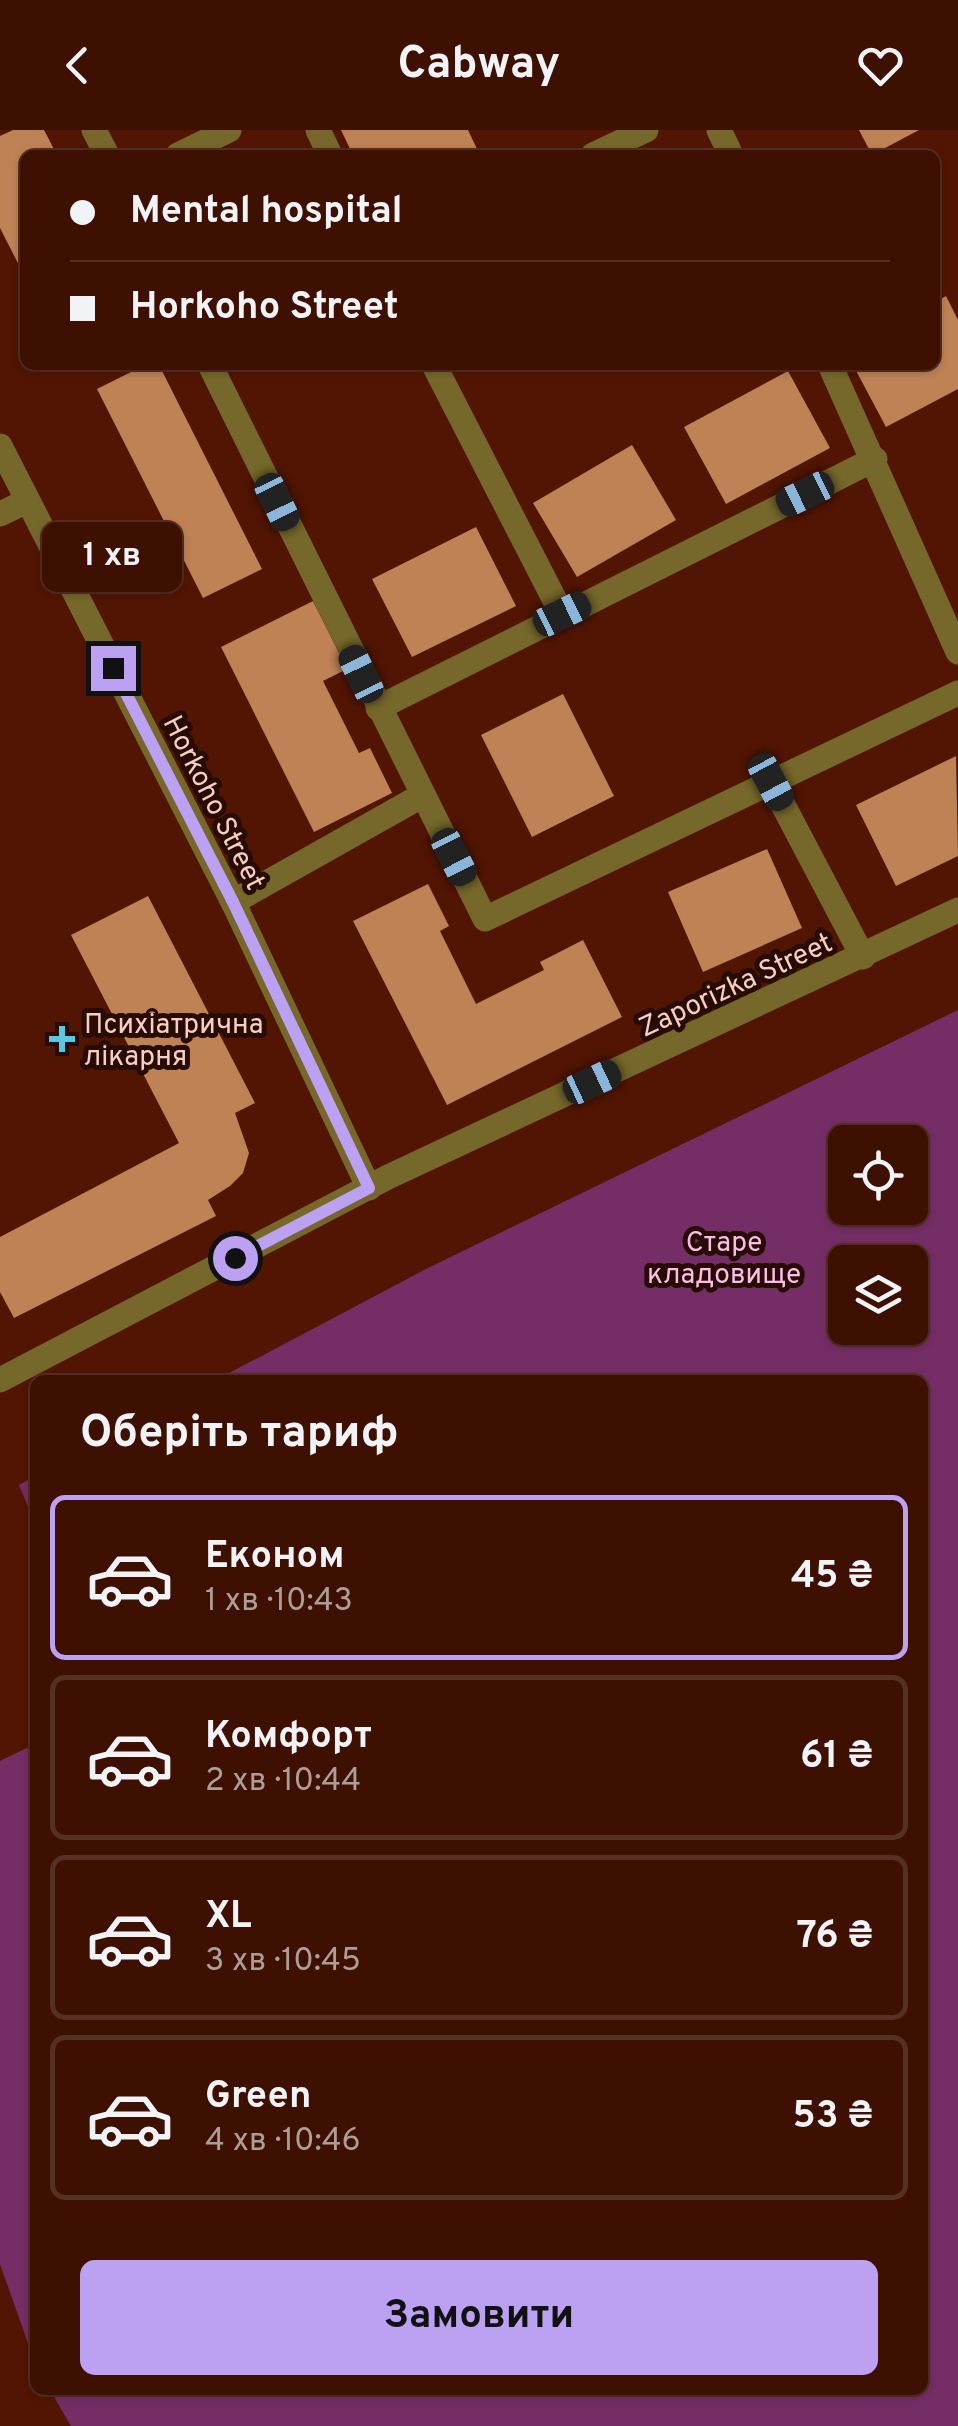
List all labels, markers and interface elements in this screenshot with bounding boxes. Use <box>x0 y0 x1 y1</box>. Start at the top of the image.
text: Cabway <box>398 37 560 94</box>
icon: back <box>50 38 105 93</box>
icon: heart <box>853 38 908 93</box>
text: Mental hospital <box>130 188 403 237</box>
text: Horkoho Street <box>130 284 399 333</box>
car <box>771 467 839 521</box>
car <box>250 468 304 536</box>
callout: 1 хв <box>43 523 183 593</box>
text: 1 хв <box>83 537 141 577</box>
car <box>528 587 596 641</box>
car <box>334 640 388 708</box>
route end <box>91 646 136 691</box>
street label: Horkoho Street <box>153 710 272 897</box>
car <box>744 748 798 816</box>
car <box>427 823 481 891</box>
street label: Zaporizka Street <box>634 926 839 1047</box>
place label: Психіатрична лікарня <box>84 1008 263 1076</box>
marker: Психіатрична лікарня <box>49 1026 75 1052</box>
car <box>558 1056 626 1108</box>
map controls <box>828 1125 928 1345</box>
button: locate <box>828 1125 928 1225</box>
park label: Старе кладовище <box>647 1226 801 1294</box>
route start <box>213 1236 258 1281</box>
button: layers <box>828 1245 928 1345</box>
text: Оберіть тариф <box>80 1406 398 1463</box>
icon: car <box>85 1533 175 1623</box>
text: Економ <box>205 1533 344 1582</box>
text: 45 ₴ <box>791 1553 873 1602</box>
text: 1 хв · 10:43 <box>205 1582 353 1622</box>
icon: car <box>85 1713 175 1803</box>
text: Комфорт <box>205 1713 372 1762</box>
text: 61 ₴ <box>800 1733 873 1782</box>
text: 2 хв · 10:44 <box>205 1762 361 1802</box>
icon: car <box>85 1893 175 1983</box>
text: XL <box>205 1893 252 1942</box>
text: 76 ₴ <box>797 1913 873 1962</box>
text: 3 хв · 10:45 <box>205 1942 361 1982</box>
icon: car <box>85 2073 175 2163</box>
text: Green <box>205 2073 311 2122</box>
text: 53 ₴ <box>793 2093 873 2142</box>
text: 4 хв · 10:46 <box>205 2122 361 2162</box>
button: Замовити <box>80 2260 878 2375</box>

